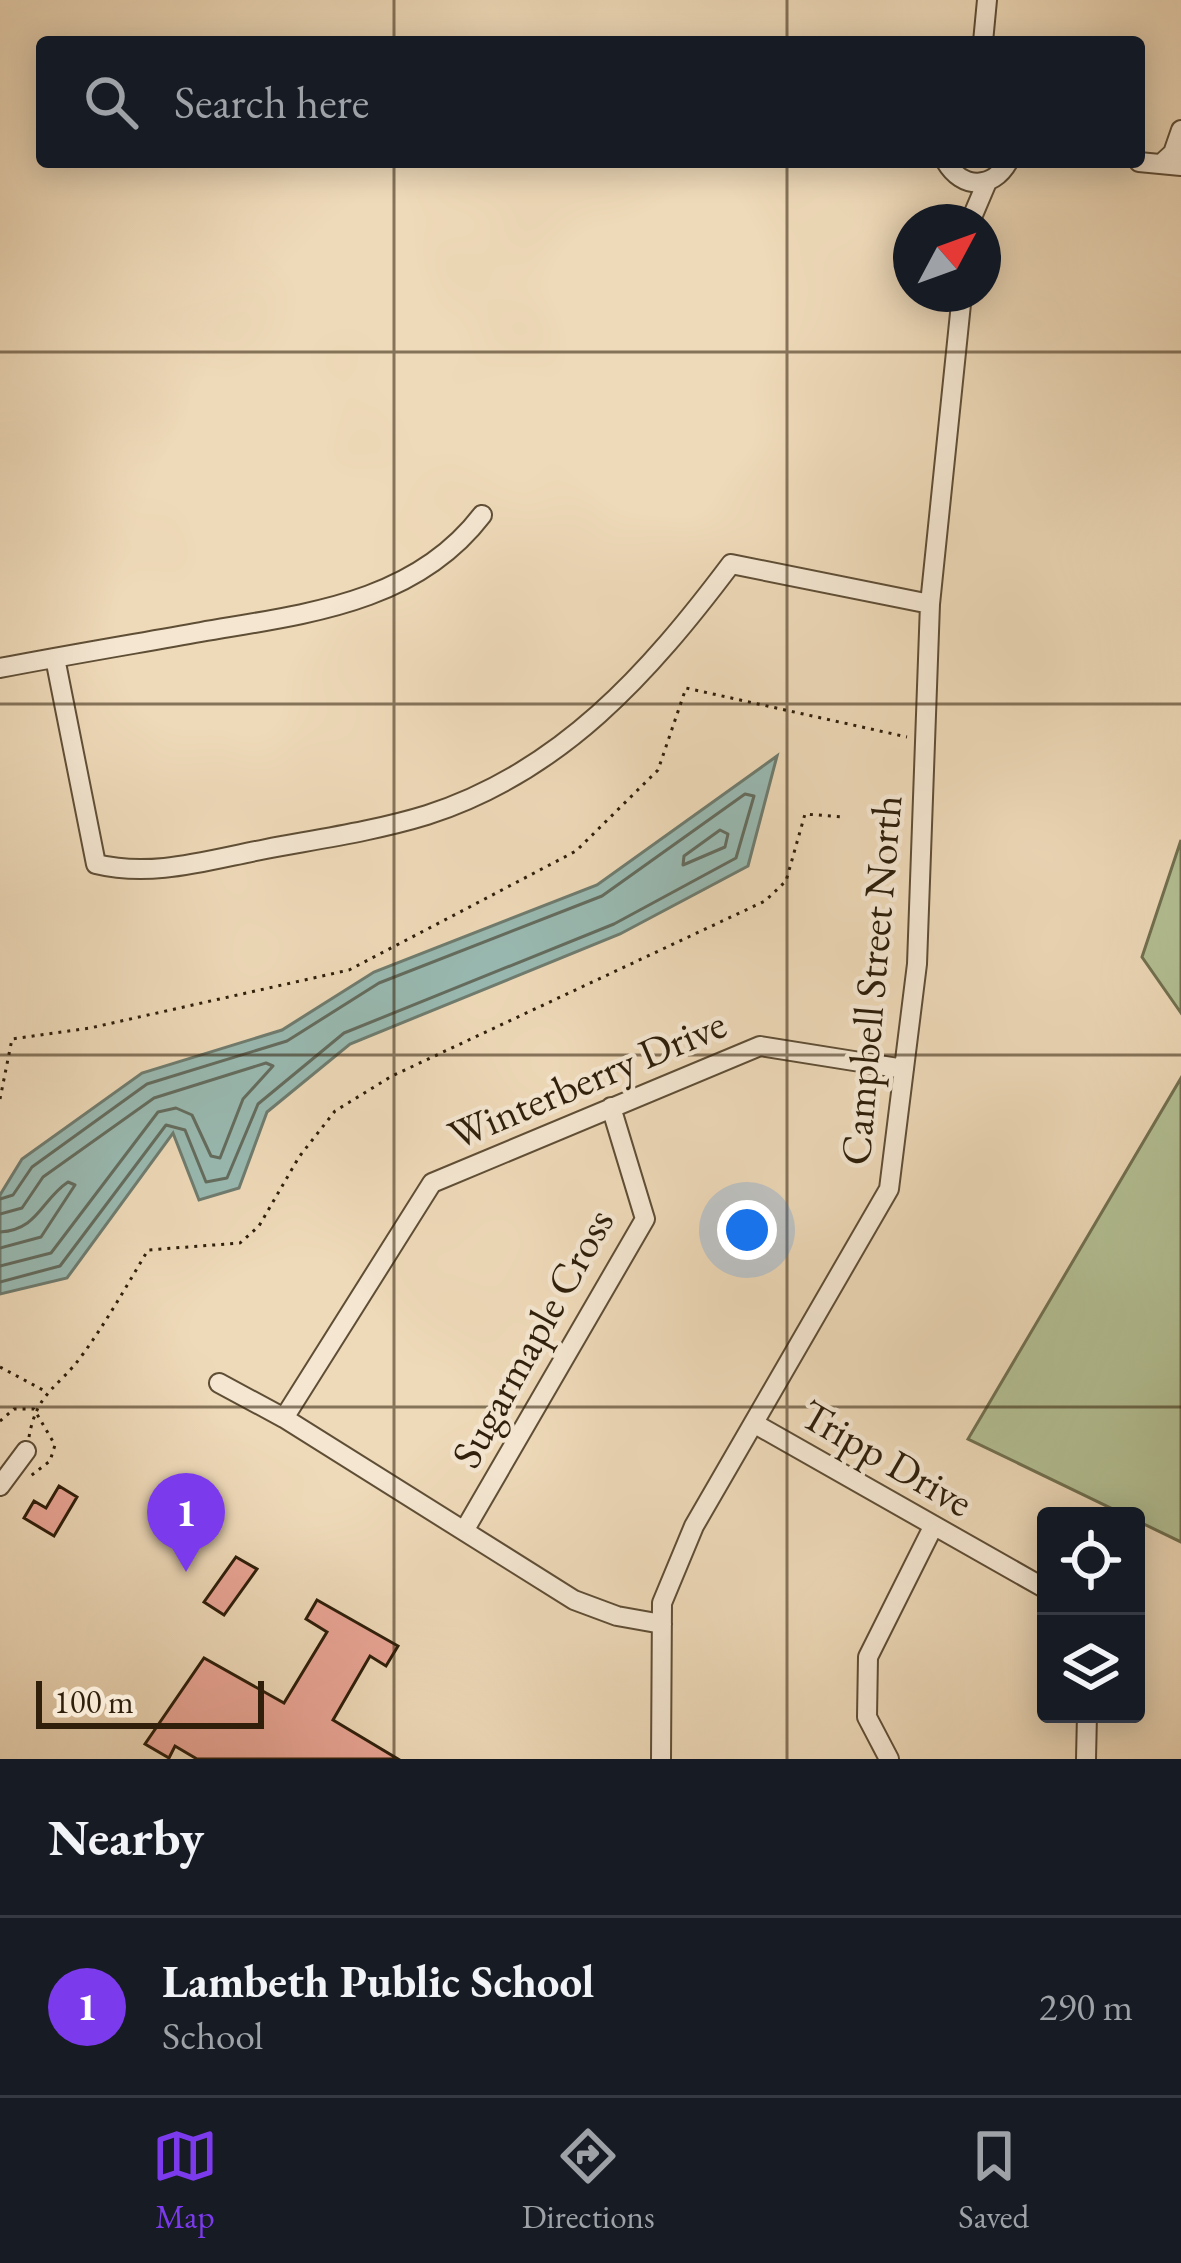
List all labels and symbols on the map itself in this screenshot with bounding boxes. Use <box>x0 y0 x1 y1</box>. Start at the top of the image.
north arrow <box>893 204 1001 312</box>
street label: Campbell Street North <box>827 793 915 1167</box>
street label: Winterberry Drive <box>440 996 734 1162</box>
street label: Sugarmaple Cross <box>438 1199 626 1477</box>
your location <box>717 1200 777 1260</box>
street label: Tripp Drive <box>791 1387 983 1529</box>
pin: 1 <box>147 1473 225 1572</box>
scale bar <box>36 1675 264 1728</box>

